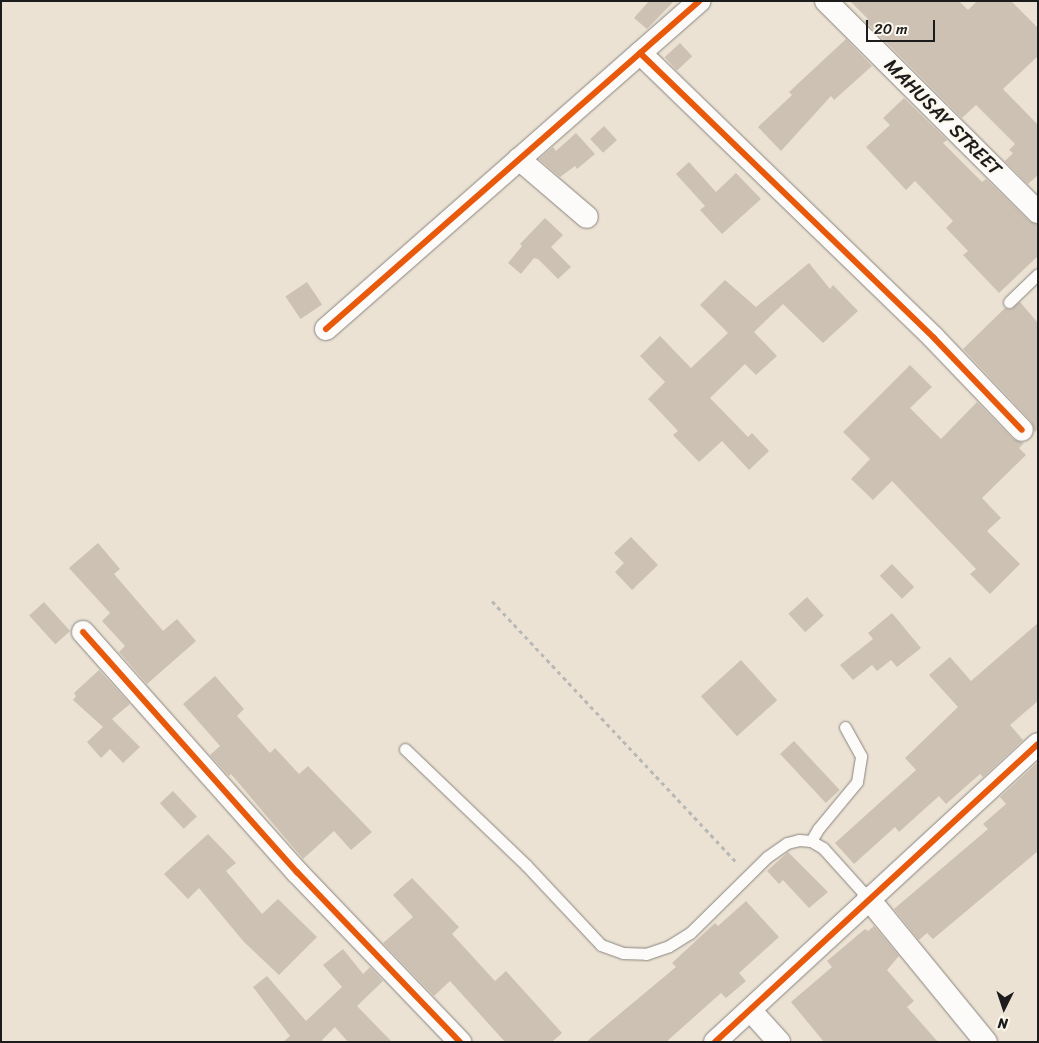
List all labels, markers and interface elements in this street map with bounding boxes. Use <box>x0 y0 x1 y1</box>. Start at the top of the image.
scale bar <box>869 10 938 42</box>
text: 20 m <box>874 16 908 42</box>
street label: MAHUSAY STREET <box>879 53 1007 181</box>
north arrow <box>979 983 1029 1033</box>
text: N <box>997 1011 1009 1036</box>

